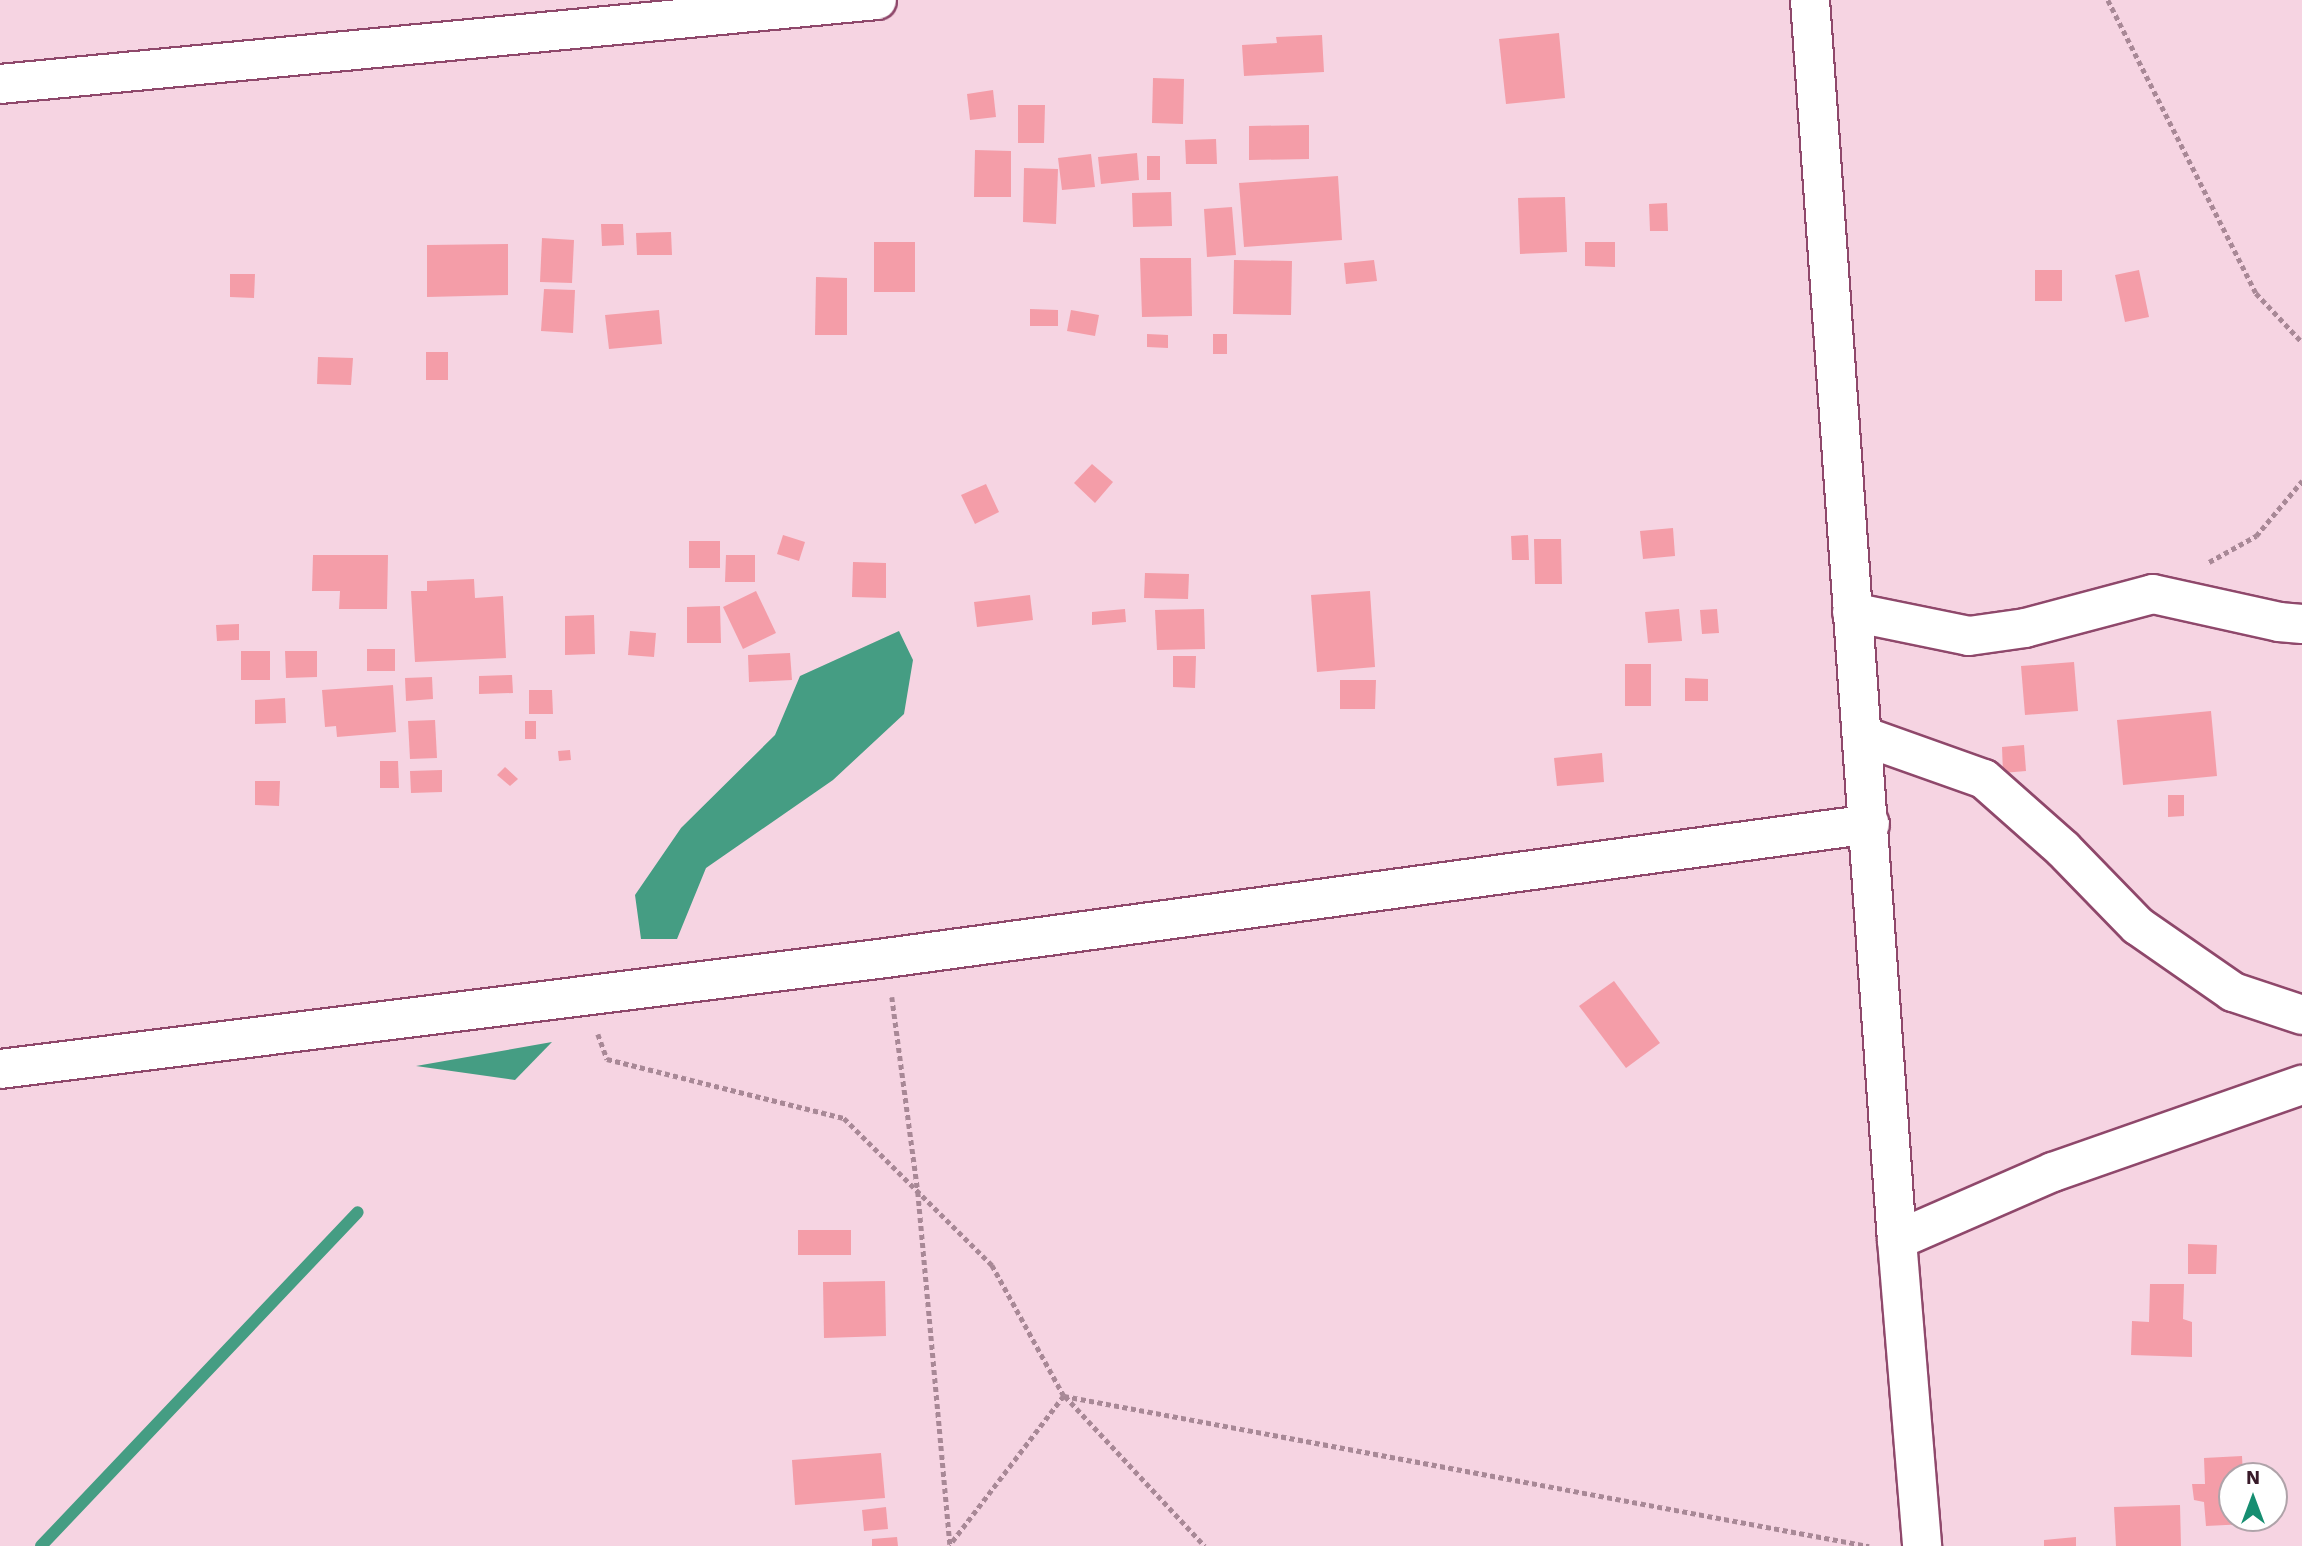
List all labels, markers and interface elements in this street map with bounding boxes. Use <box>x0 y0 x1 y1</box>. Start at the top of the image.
north arrow <box>2218 1462 2288 1532</box>
text: N <box>2246 1466 2260 1489</box>

